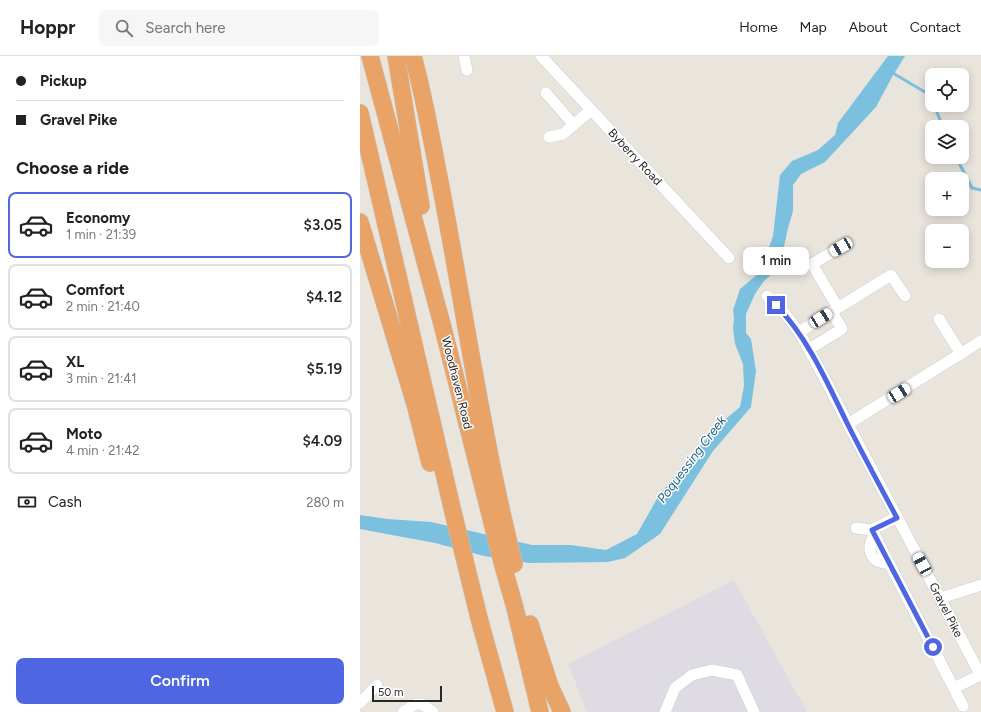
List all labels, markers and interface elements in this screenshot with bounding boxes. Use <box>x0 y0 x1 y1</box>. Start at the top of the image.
search box <box>99 10 379 46</box>
text: Hoppr <box>20 16 75 39</box>
icon: search <box>113 17 135 39</box>
text: Search here <box>145 19 225 37</box>
text: Home <box>739 19 778 36</box>
text: Map <box>800 19 827 36</box>
text: About <box>849 19 888 36</box>
text: Contact <box>910 19 961 36</box>
map controls <box>925 68 969 268</box>
button: locate <box>925 68 969 112</box>
text: Pickup <box>40 72 87 90</box>
text: Gravel Pike <box>40 111 117 129</box>
button: layers <box>925 120 969 164</box>
street label: Byberry Road <box>605 126 665 188</box>
text: Choose a ride <box>16 157 129 179</box>
button: + <box>925 172 969 216</box>
icon: car <box>18 207 54 243</box>
text: Economy <box>66 209 131 227</box>
text: $3.05 <box>304 216 342 234</box>
button: − <box>925 224 969 268</box>
text: 1 min · 21:39 <box>66 227 136 242</box>
car <box>828 236 854 258</box>
callout: 1 min <box>743 247 809 275</box>
text: 1 min <box>761 253 791 268</box>
icon: car <box>18 279 54 315</box>
text: Comfort <box>66 281 125 299</box>
text: $4.12 <box>306 288 342 306</box>
route end <box>767 296 785 314</box>
text: 2 min · 21:40 <box>66 299 140 314</box>
car <box>808 307 834 329</box>
street label: Woodhaven Road <box>439 335 475 431</box>
icon: car <box>18 351 54 387</box>
text: XL <box>66 353 84 371</box>
text: $5.19 <box>307 360 342 378</box>
text: 3 min · 21:41 <box>66 371 137 386</box>
car <box>886 382 912 404</box>
water label: Poquessing Creek <box>654 412 729 506</box>
icon: car <box>18 423 54 459</box>
text: Moto <box>66 425 102 443</box>
text: $4.09 <box>302 432 342 450</box>
text: 4 min · 21:42 <box>66 443 140 458</box>
icon: cash <box>16 491 38 513</box>
text: Cash <box>48 493 82 511</box>
text: 280 m <box>306 495 344 510</box>
car <box>911 551 933 577</box>
street label: Gravel Pike <box>926 580 966 640</box>
route start <box>924 638 942 656</box>
button: Confirm <box>16 658 344 704</box>
scale bar <box>372 684 442 703</box>
text: 50 m <box>378 686 403 699</box>

